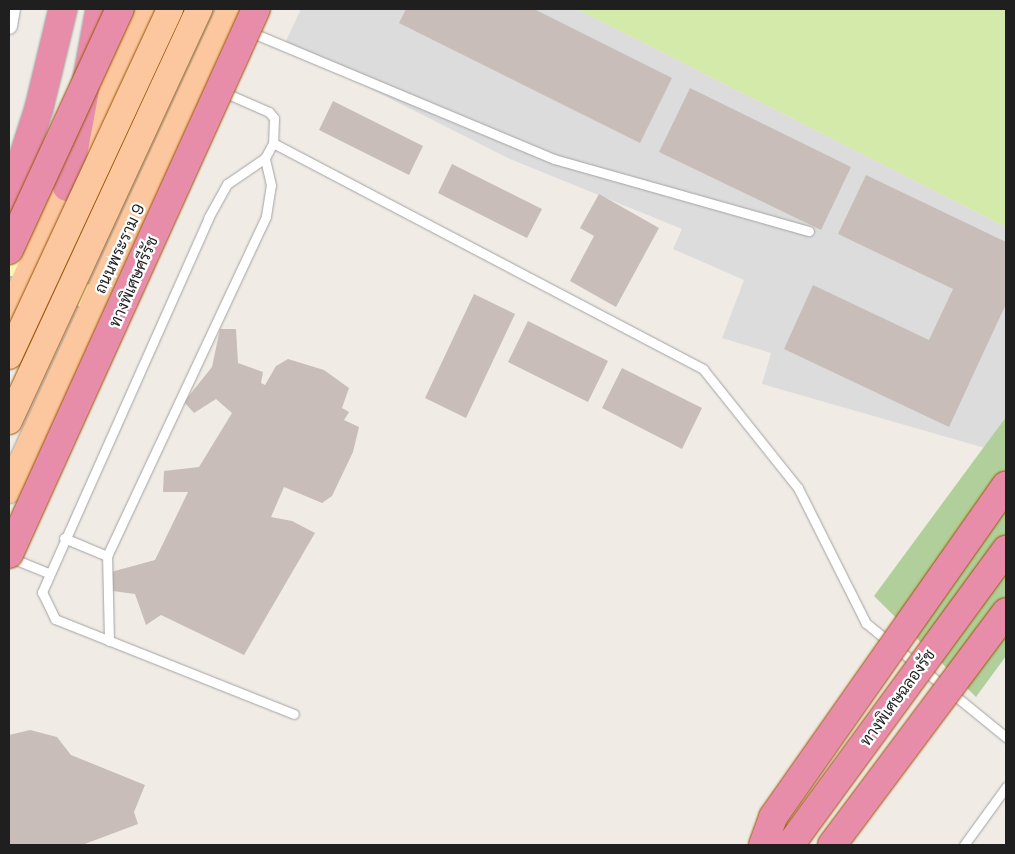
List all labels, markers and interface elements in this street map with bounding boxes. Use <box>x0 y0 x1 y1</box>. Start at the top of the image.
street label: ถนนพระราม 9 <box>91 201 149 297</box>
street label: ทางพิเศษศรีรัช <box>105 234 163 330</box>
street label: ทางพิเศษฉลองรัช <box>856 646 940 750</box>

